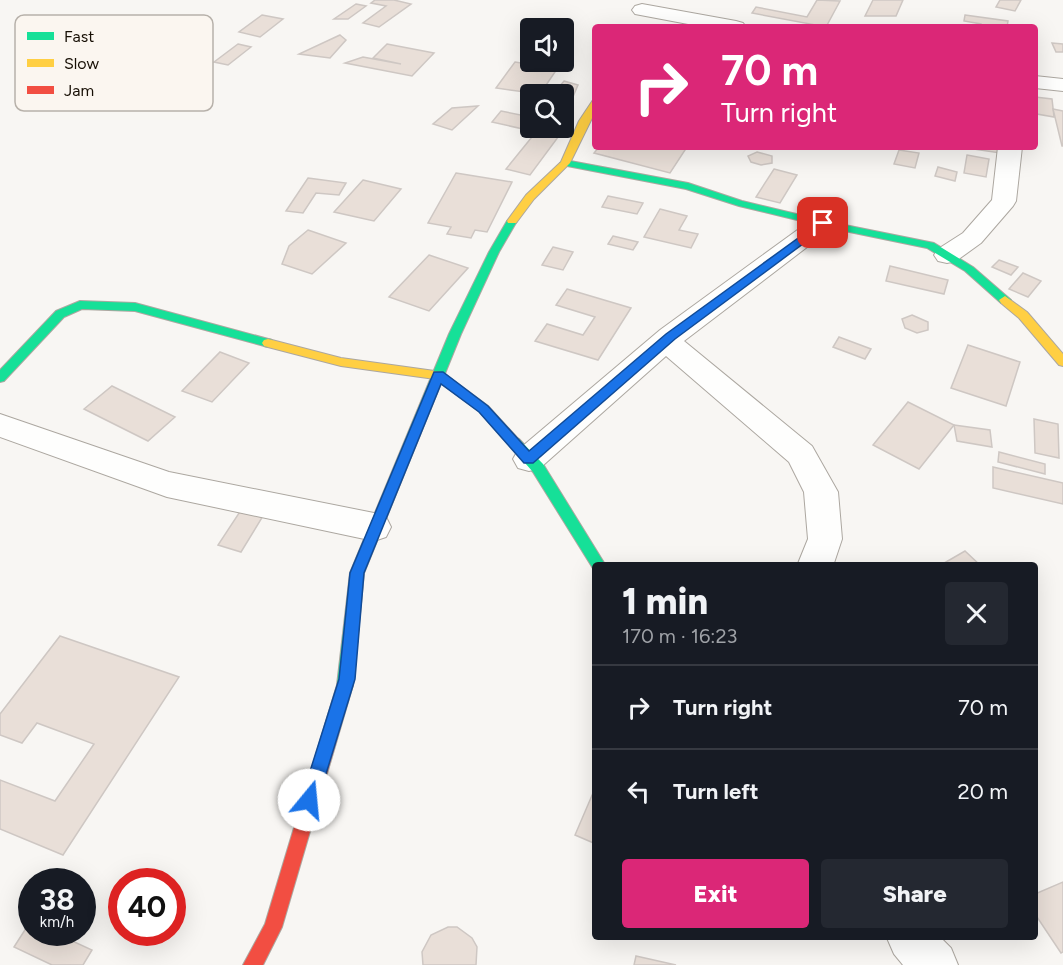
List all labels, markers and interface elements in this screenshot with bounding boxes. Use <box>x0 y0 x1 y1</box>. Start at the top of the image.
legend <box>15 15 213 111</box>
map controls <box>520 18 574 138</box>
button: sound <box>520 18 574 72</box>
text: Fast <box>64 27 94 46</box>
text: 70 m <box>721 45 818 96</box>
icon: right <box>622 48 700 126</box>
text: Slow <box>64 54 99 73</box>
text: Jam <box>64 81 94 100</box>
button: search <box>520 84 574 138</box>
text: Turn right <box>721 96 837 129</box>
pin <box>797 197 848 248</box>
icon: arrive <box>806 206 839 239</box>
text: 1 min <box>622 580 708 623</box>
button: close <box>945 582 1008 645</box>
text: 170 m · 16:23 <box>622 624 737 648</box>
icon: right <box>622 691 655 724</box>
text: Turn right <box>673 694 772 721</box>
text: 70 m <box>958 694 1008 721</box>
position arrow <box>277 768 341 832</box>
icon: left <box>622 775 655 808</box>
text: Turn left <box>673 778 759 805</box>
text: 20 m <box>957 778 1008 805</box>
button: Exit <box>622 859 809 928</box>
button: Share <box>821 859 1008 928</box>
speed limit sign: 40 <box>108 868 186 946</box>
text: 38 <box>39 881 75 918</box>
text: km/h <box>40 913 74 931</box>

